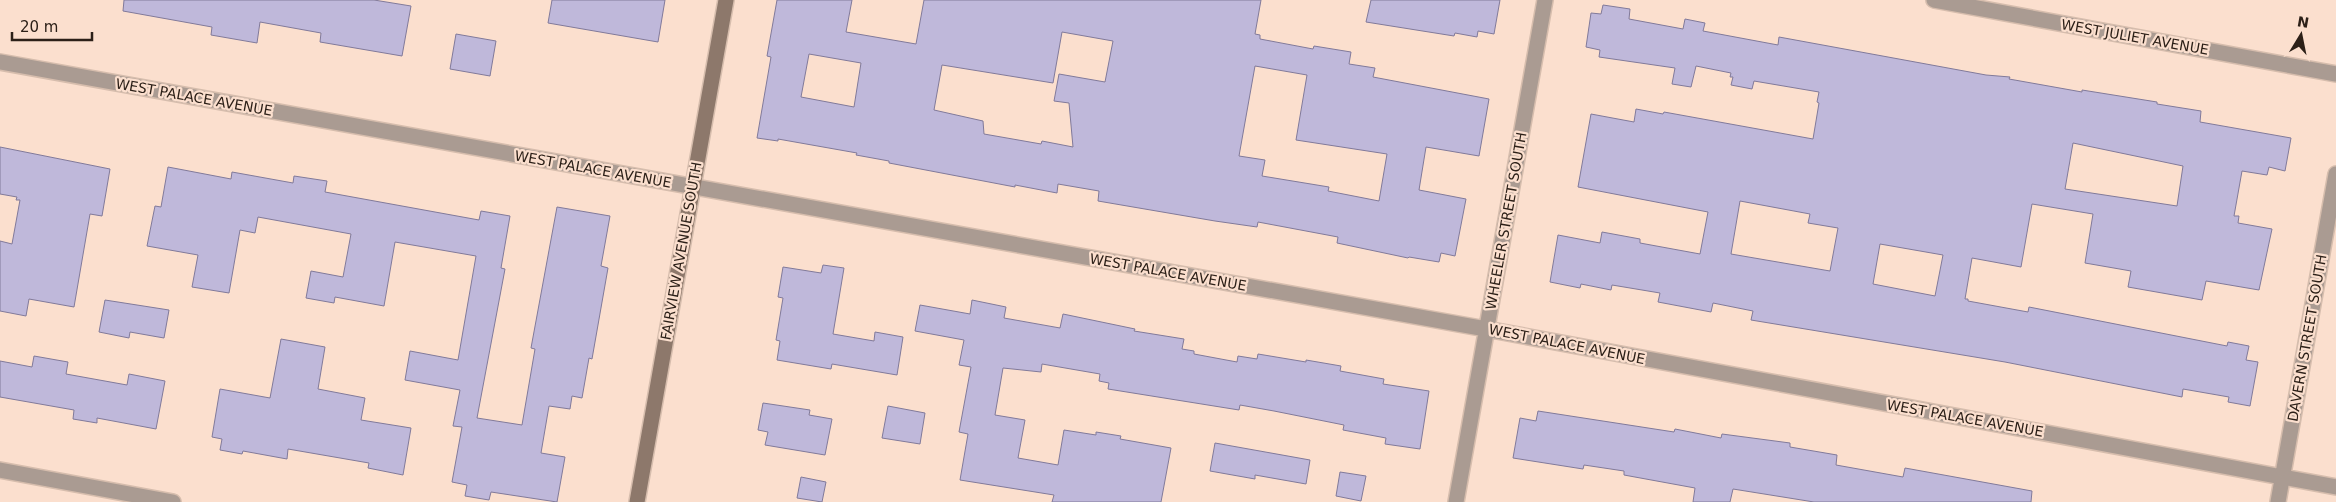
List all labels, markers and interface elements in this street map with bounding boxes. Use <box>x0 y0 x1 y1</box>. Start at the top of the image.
scale bar <box>12 10 92 42</box>
north arrow <box>2276 10 2326 60</box>
text: N <box>2296 13 2310 31</box>
street label: WEST JULIET AVENUE <box>2060 16 2210 58</box>
text: 20 m <box>20 18 58 36</box>
street label: WEST PALACE AVENUE <box>114 75 274 119</box>
street label: WHEELER STREET SOUTH <box>1482 131 1530 311</box>
street label: WEST PALACE AVENUE <box>513 147 673 191</box>
street label: FAIRVIEW AVENUE SOUTH <box>657 161 705 341</box>
street label: WEST PALACE AVENUE <box>1088 250 1248 294</box>
street label: DAVERN STREET SOUTH <box>2284 253 2330 423</box>
street label: WEST PALACE AVENUE <box>1487 321 1647 367</box>
street label: WEST PALACE AVENUE <box>1885 396 2045 440</box>

